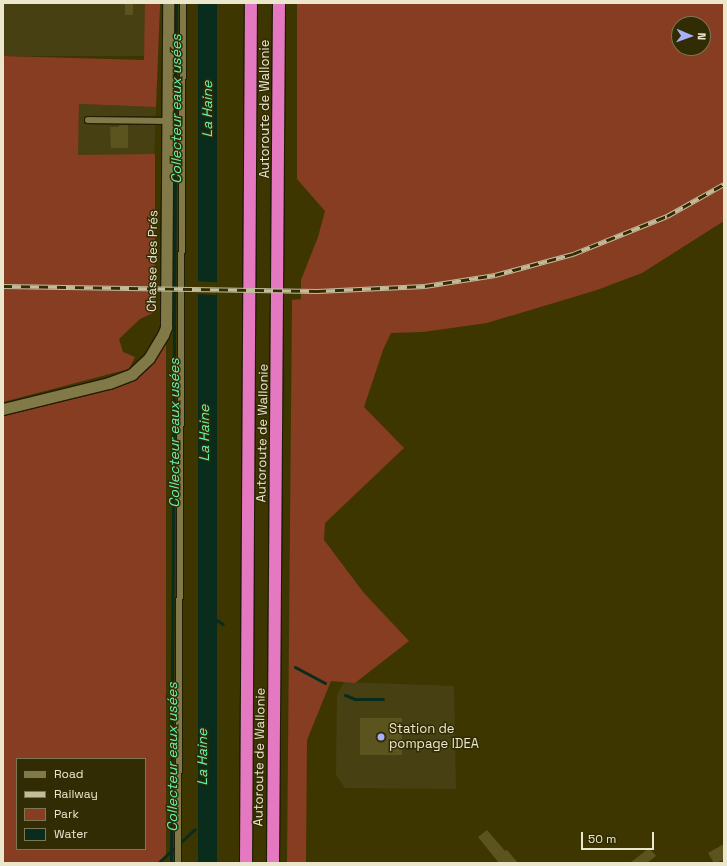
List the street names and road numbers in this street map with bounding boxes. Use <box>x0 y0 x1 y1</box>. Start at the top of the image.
street label: Autoroute de Wallonie <box>257 40 273 178</box>
street label: Chasse des Prés <box>144 210 162 312</box>
street label: Autoroute de Wallonie <box>254 364 272 502</box>
street label: Autoroute de Wallonie <box>251 688 269 826</box>

